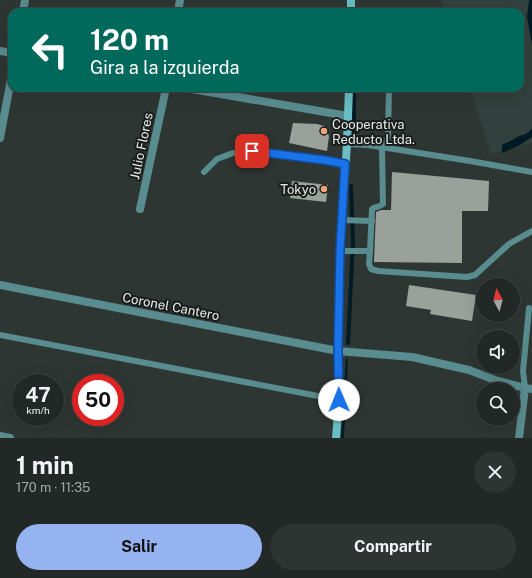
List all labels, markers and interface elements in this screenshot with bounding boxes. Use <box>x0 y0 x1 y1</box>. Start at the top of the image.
text: 120 m <box>90 23 169 56</box>
icon: left <box>24 24 76 76</box>
text: Gira a la izquierda <box>90 57 239 78</box>
street label: Julio Flores <box>127 111 156 181</box>
place label: Cooperativa Reducto Ltda. <box>332 117 415 147</box>
marker: Cooperativa Reducto Ltda. <box>319 126 329 136</box>
pin <box>235 134 269 168</box>
icon: arrive <box>241 140 263 162</box>
place label: Tokyo <box>280 182 316 197</box>
marker: Tokyo <box>319 184 329 194</box>
north arrow <box>476 278 520 322</box>
map controls <box>476 278 520 426</box>
street label: Coronel Cantero <box>121 290 221 323</box>
button: sound <box>476 330 520 374</box>
speed limit sign: 50 <box>72 374 124 426</box>
position arrow <box>318 379 360 421</box>
button: search <box>476 382 520 426</box>
text: 47 <box>25 383 51 407</box>
text: km/h <box>26 404 50 416</box>
text: 1 min <box>16 451 74 479</box>
button: close <box>474 451 516 493</box>
text: 170 m · 11:35 <box>16 480 90 495</box>
button: Salir <box>16 524 262 570</box>
button: Compartir <box>270 524 516 570</box>

